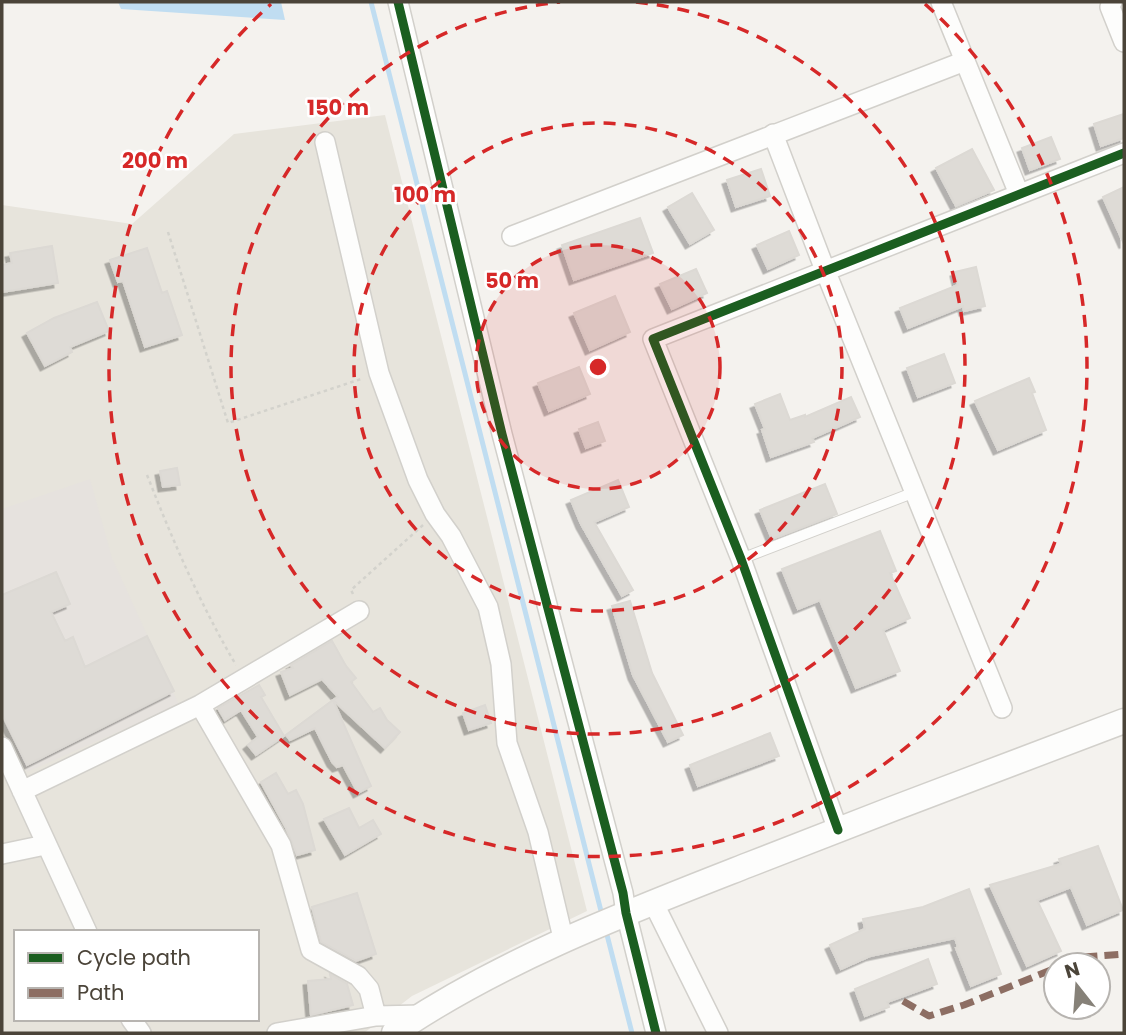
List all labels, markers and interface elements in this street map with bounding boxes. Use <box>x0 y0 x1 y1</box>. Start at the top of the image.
text: 150 m <box>307 93 369 122</box>
text: 200 m <box>122 146 188 175</box>
text: 100 m <box>394 180 456 209</box>
text: 50 m <box>485 266 539 295</box>
centre of rings <box>586 355 610 379</box>
legend <box>14 930 259 1021</box>
text: Cycle path <box>77 943 191 972</box>
north arrow <box>1042 951 1112 1021</box>
text: N <box>1061 955 1083 985</box>
text: Path <box>77 978 124 1007</box>

